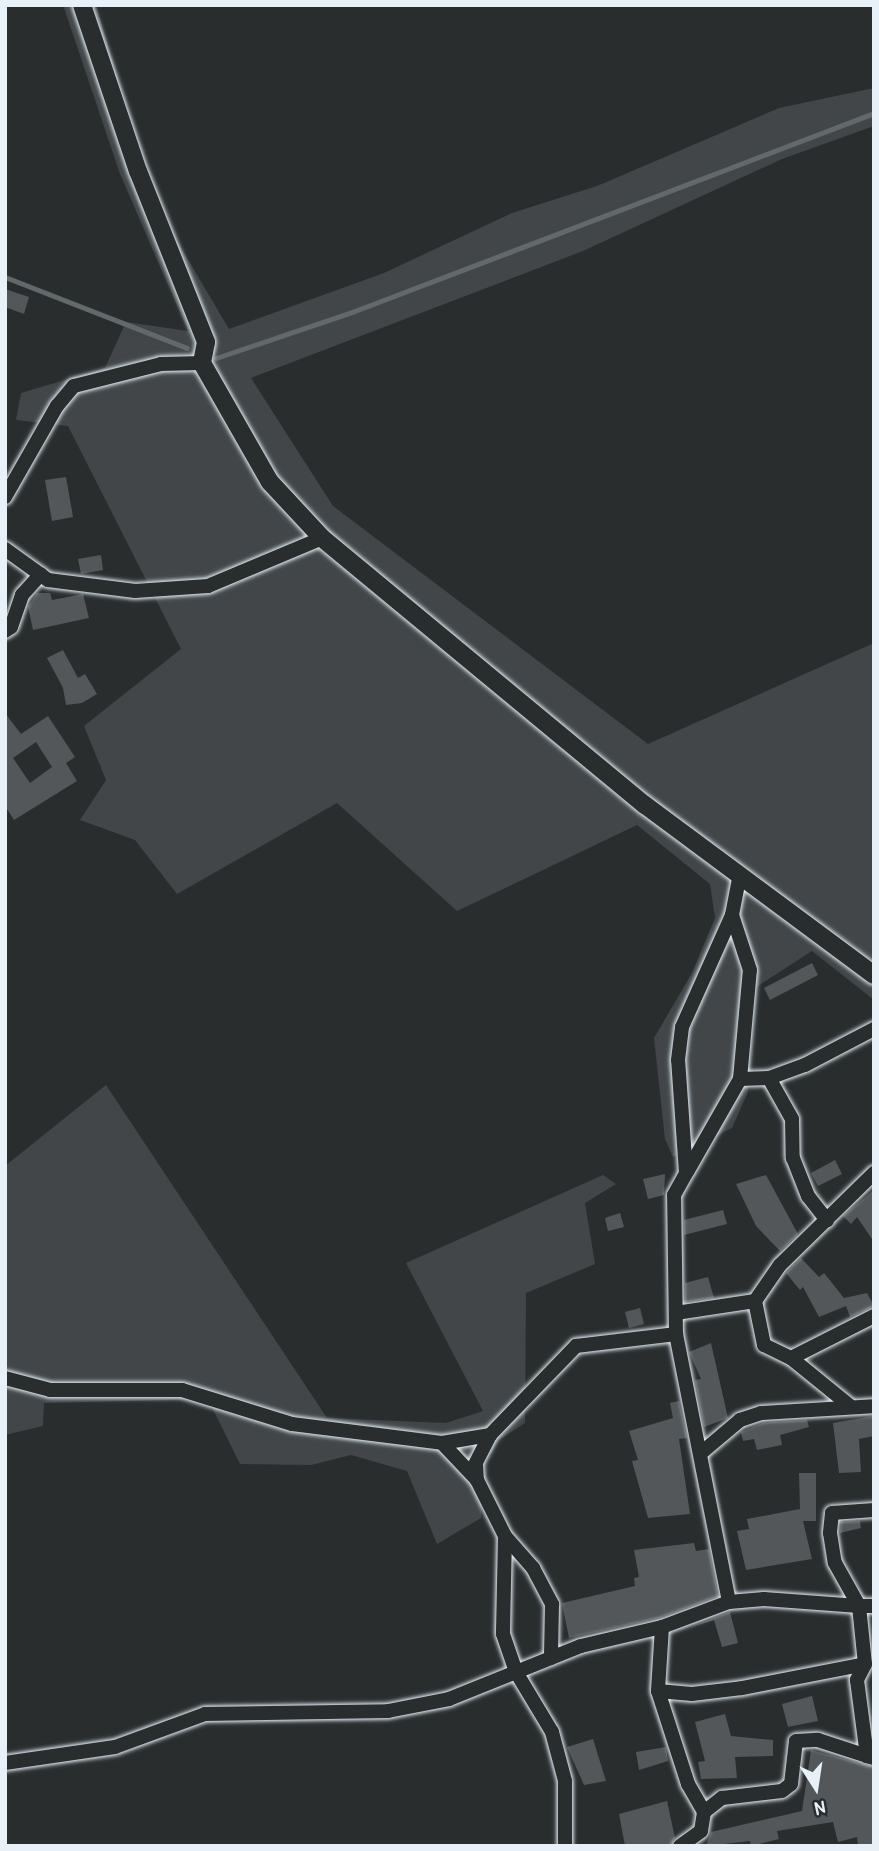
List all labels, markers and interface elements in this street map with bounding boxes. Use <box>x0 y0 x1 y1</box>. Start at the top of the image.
north arrow <box>781 1753 851 1823</box>
text: N <box>813 1795 828 1822</box>

